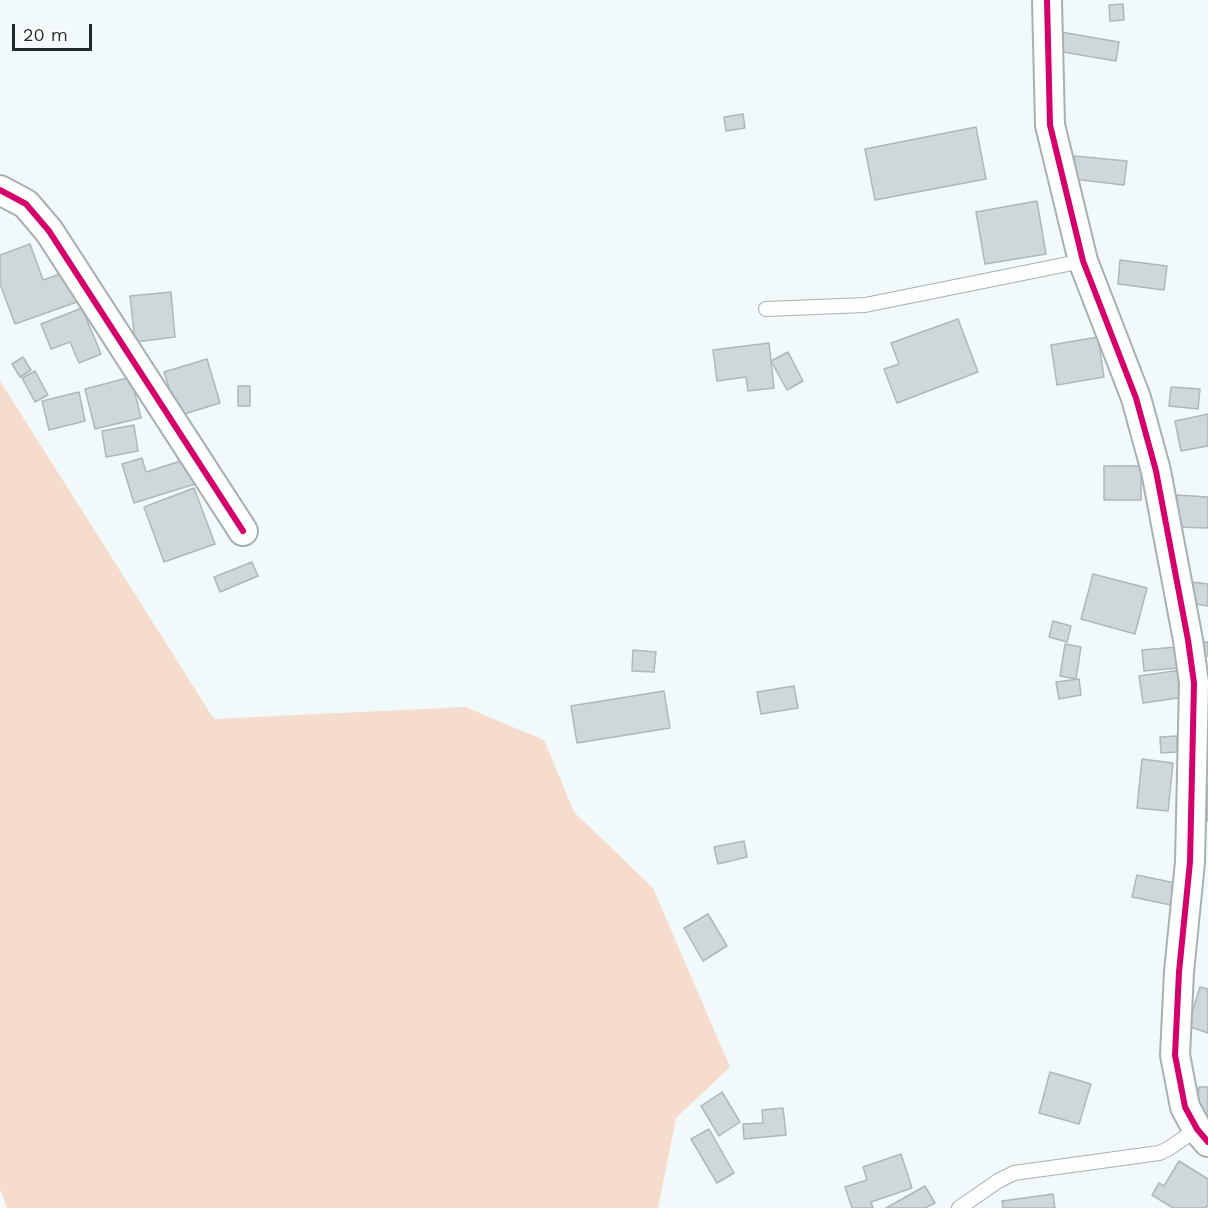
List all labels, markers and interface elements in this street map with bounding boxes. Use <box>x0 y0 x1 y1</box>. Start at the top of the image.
scale bar <box>15 12 94 50</box>
text: 20 m <box>23 24 68 45</box>

